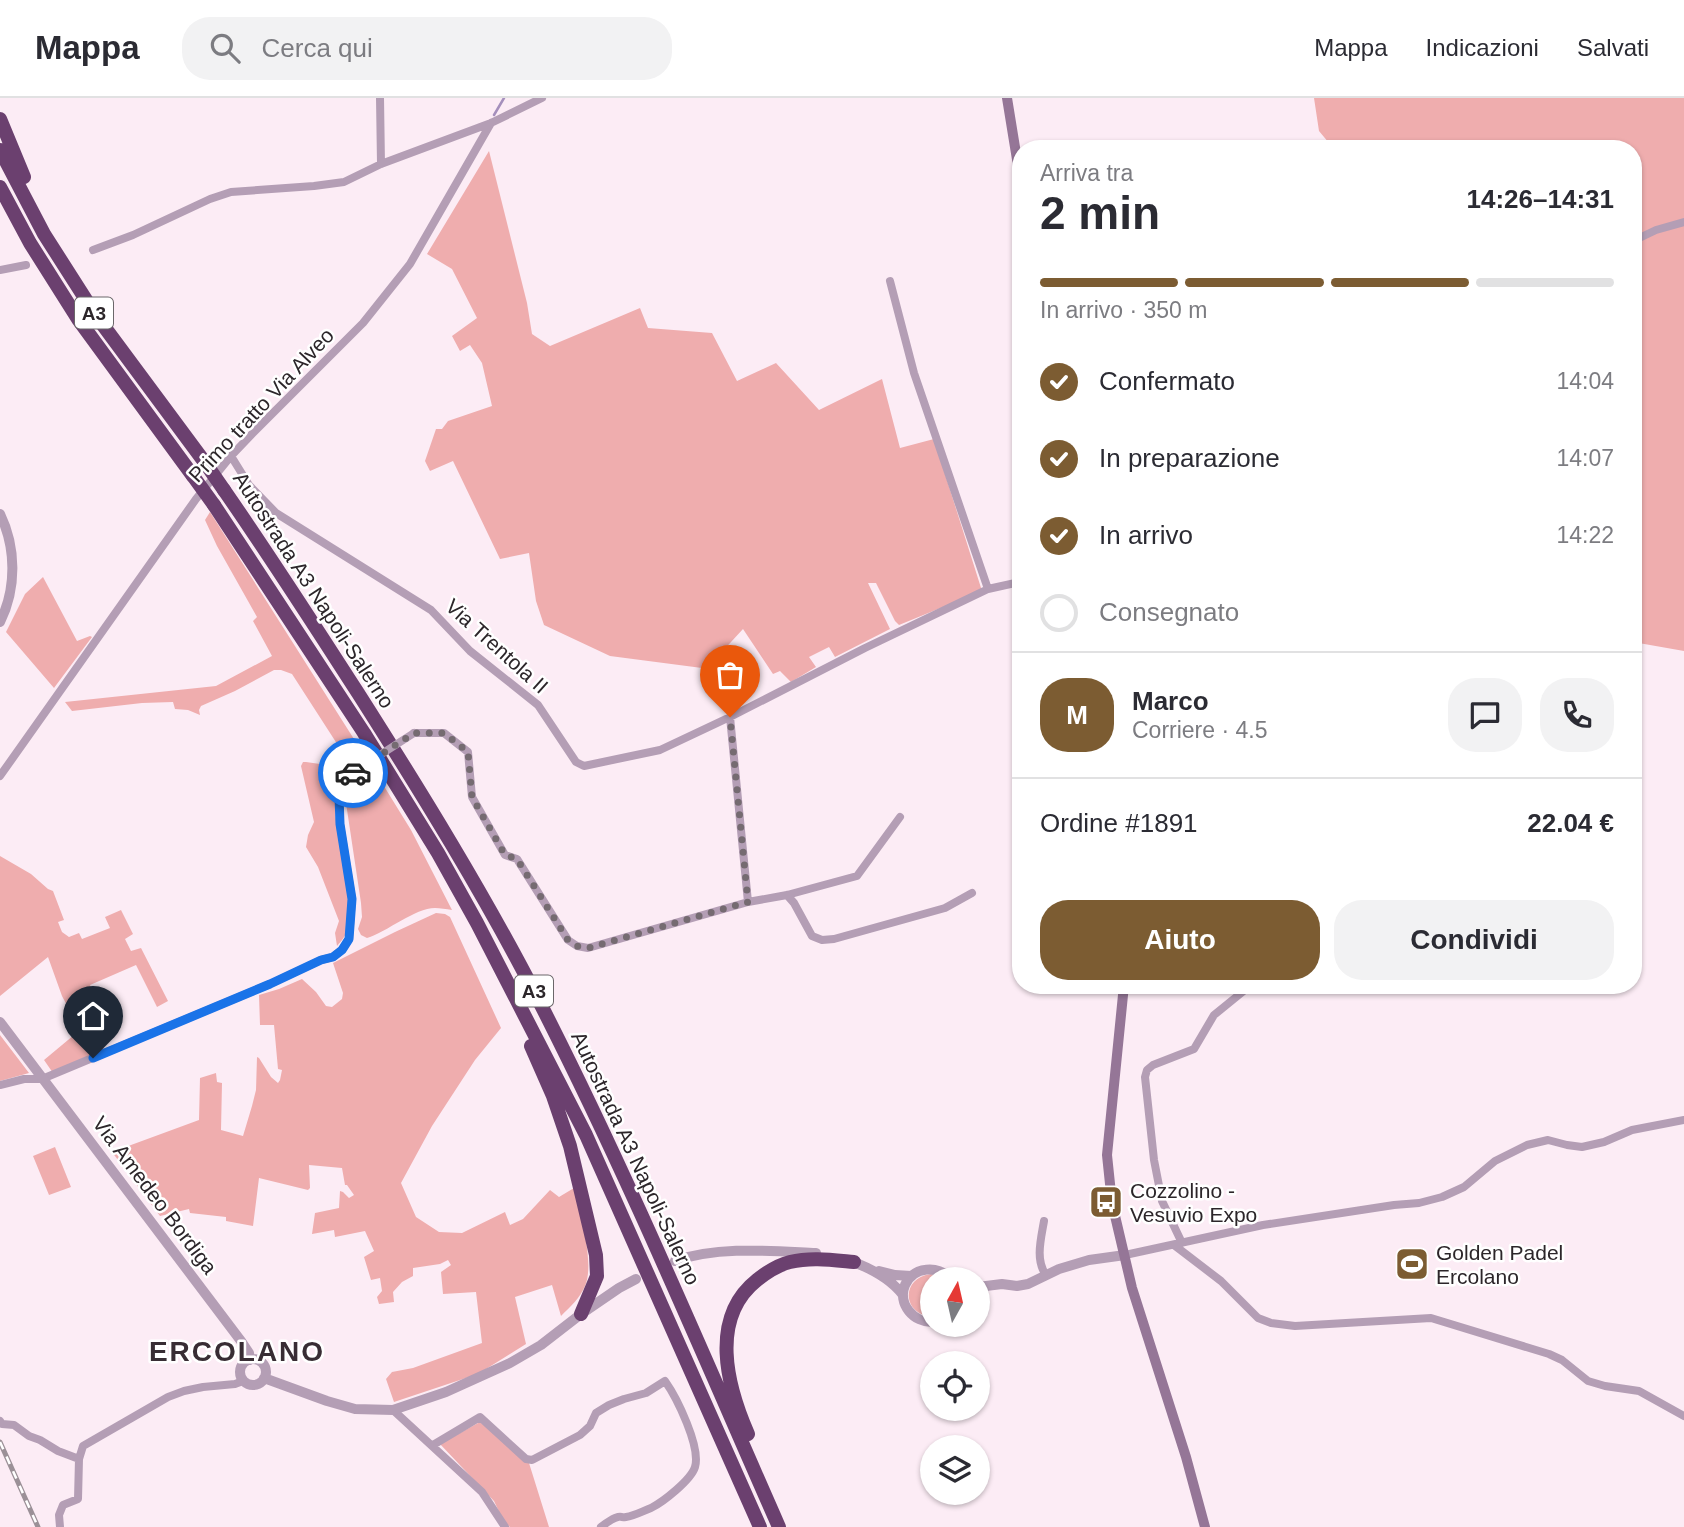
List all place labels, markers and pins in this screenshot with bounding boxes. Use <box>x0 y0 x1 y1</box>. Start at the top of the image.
pin <box>700 645 760 717</box>
pin <box>63 986 123 1058</box>
place label: Cozzolino - Vesuvio Expo <box>1130 1179 1257 1226</box>
bus stop icon: Cozzolino - Vesuvio Expo <box>1087 1183 1125 1221</box>
place label: Golden Padel Ercolano <box>1436 1241 1563 1288</box>
sports icon: Golden Padel Ercolano <box>1393 1245 1431 1283</box>

